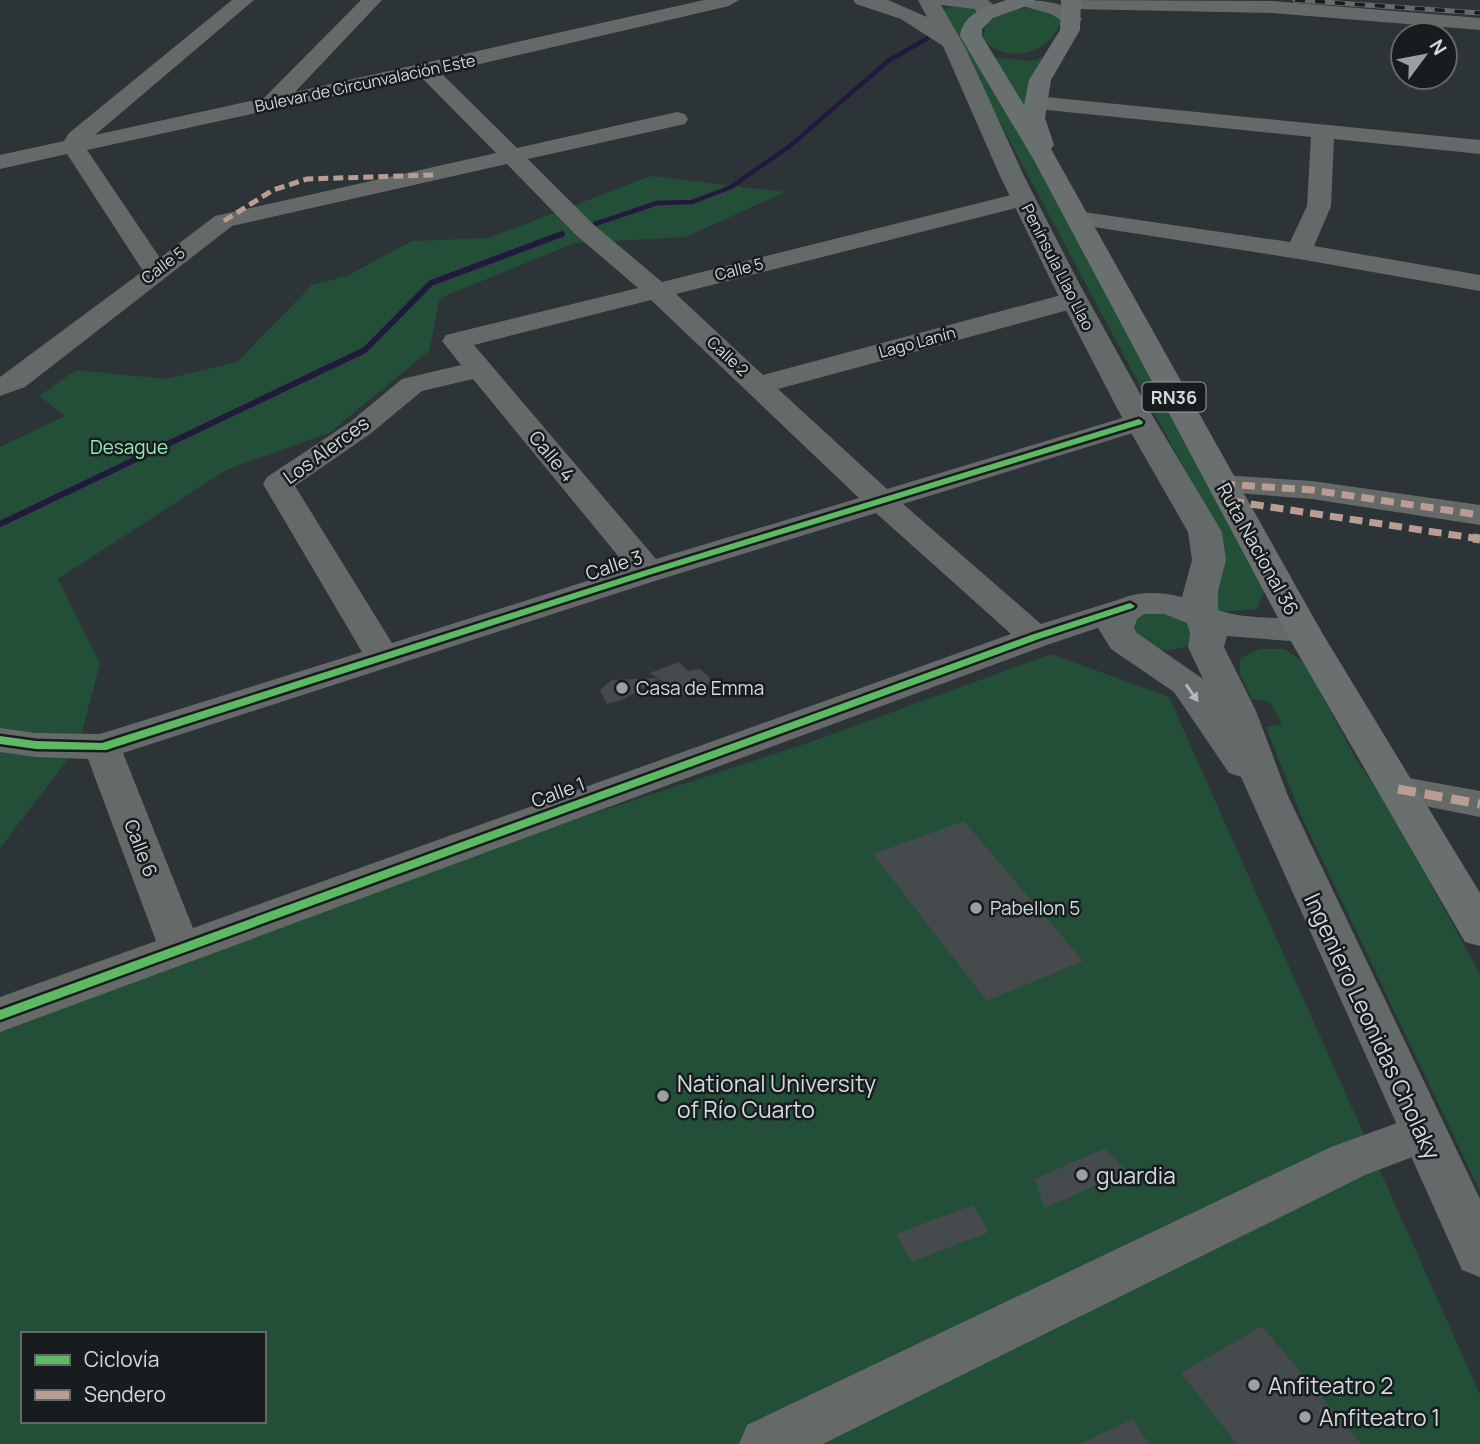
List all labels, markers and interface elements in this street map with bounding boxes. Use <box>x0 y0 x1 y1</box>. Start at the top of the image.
north arrow <box>1389 21 1459 91</box>
text: N <box>1424 34 1453 60</box>
street label: Bulevar de Circunvalación Este <box>253 49 477 117</box>
street label: Península Llao Llao <box>1017 200 1099 334</box>
street label: Calle 5 <box>137 241 189 289</box>
street label: Calle 5 <box>712 252 766 286</box>
street label: Lago Lanín <box>876 321 958 363</box>
street label: Calle 2 <box>702 331 754 381</box>
road number: RN36 <box>1142 382 1206 412</box>
street label: Los Alerces <box>278 410 374 490</box>
street label: Calle 4 <box>523 425 581 487</box>
park label: Desague <box>90 434 168 460</box>
street label: Ruta Nacional 36 <box>1211 478 1305 620</box>
street label: Calle 3 <box>582 544 646 586</box>
place label: Casa de Emma <box>636 675 764 701</box>
marker: Casa de Emma <box>614 680 630 696</box>
one-way arrow <box>1185 684 1199 702</box>
street label: Calle 1 <box>528 770 588 814</box>
street label: Calle 6 <box>118 815 164 881</box>
street label: Ingeniero Leonidas Cholaky <box>1297 887 1449 1165</box>
place label: Pabellon 5 <box>990 895 1080 921</box>
marker: Pabellon 5 <box>968 900 984 916</box>
place label: National University of Río Cuarto <box>677 1067 876 1125</box>
marker: National University of Río Cuarto <box>655 1088 671 1104</box>
place label: guardia <box>1096 1159 1176 1191</box>
marker: guardia <box>1074 1167 1090 1183</box>
legend <box>21 1332 266 1423</box>
text: Ciclovía <box>84 1345 159 1373</box>
place label: Anfiteatro 2 <box>1268 1369 1393 1401</box>
marker: Anfiteatro 2 <box>1246 1377 1262 1393</box>
text: Sendero <box>84 1380 166 1408</box>
place label: Anfiteatro 1 <box>1319 1401 1440 1433</box>
marker: Anfiteatro 1 <box>1297 1409 1313 1425</box>

